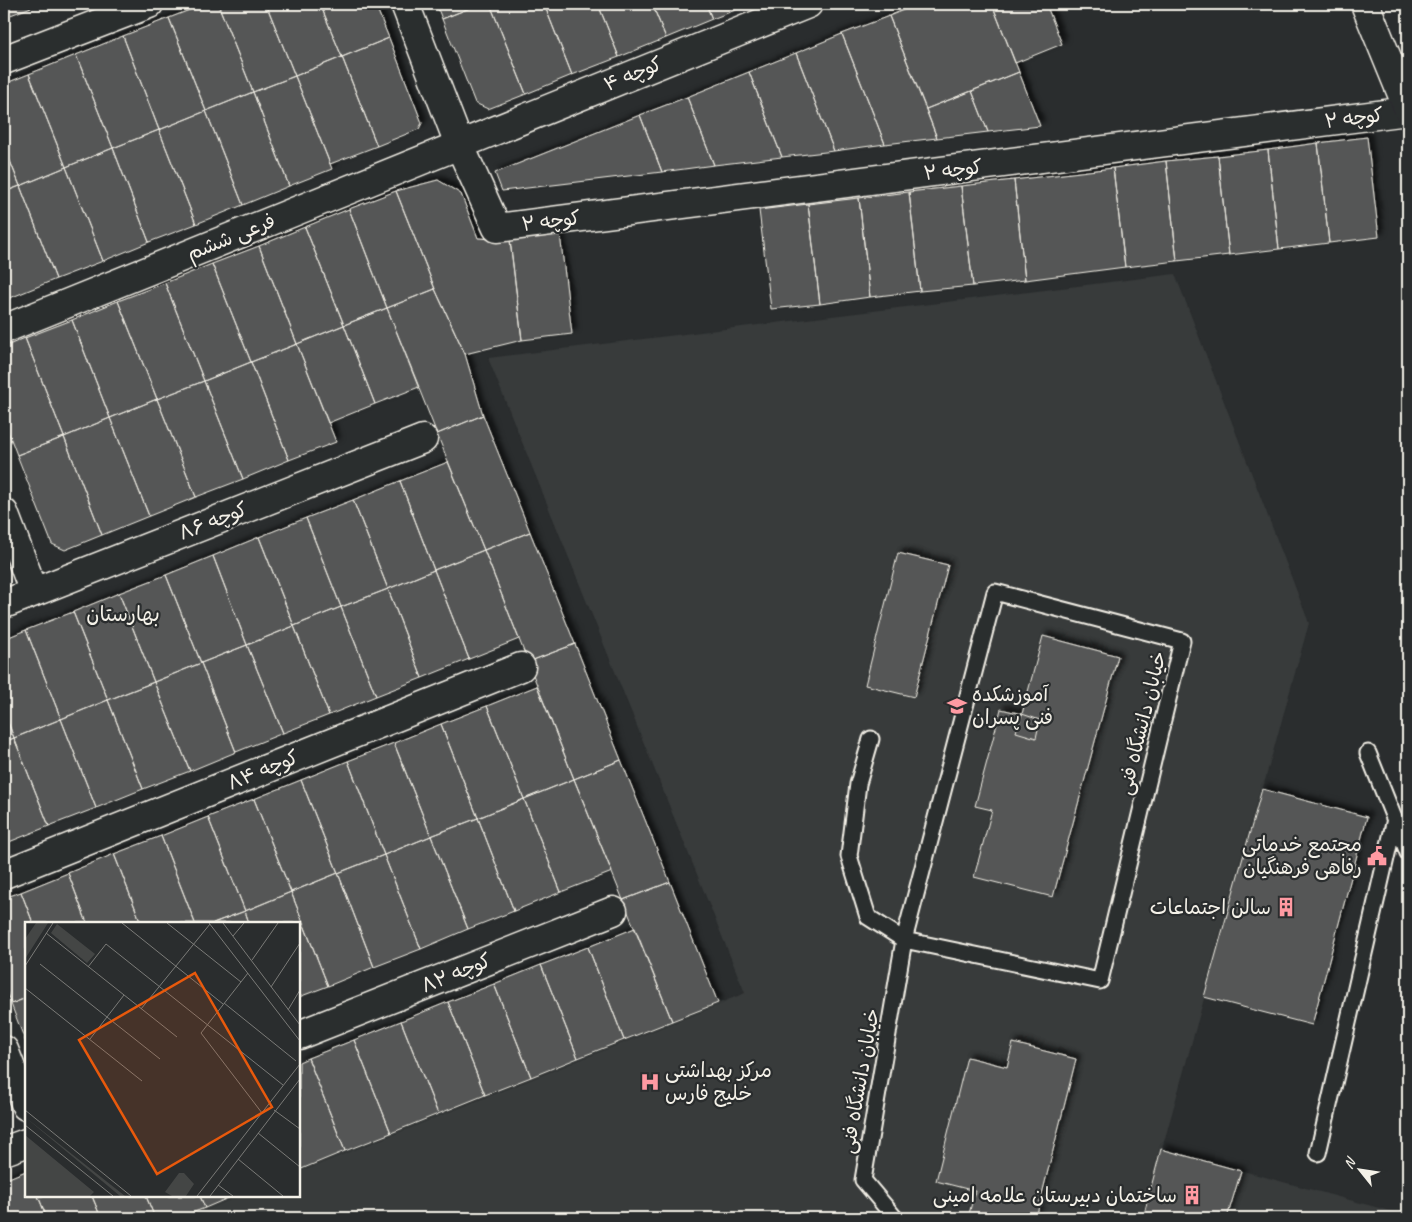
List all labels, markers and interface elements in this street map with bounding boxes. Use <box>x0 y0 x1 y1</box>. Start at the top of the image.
street label: کوچه ۴ <box>600 51 666 97</box>
street label: کوچه ۲ <box>1323 102 1385 134</box>
street label: کوچه ۲ <box>922 154 984 186</box>
street label: کوچه ۲ <box>520 205 582 237</box>
street label: فرعی ششم <box>183 208 280 268</box>
street label: کوچه ۸۶ <box>175 496 251 546</box>
district label: بهارستان <box>86 601 160 627</box>
street label: خیابان دانشگاه فنی <box>1112 649 1172 797</box>
place label: آموزشکده فنی پسران <box>972 682 1053 730</box>
school or university icon: آموزشکده فنی پسران <box>946 695 968 717</box>
street label: کوچه ۸۴ <box>224 744 302 796</box>
place label: مجتمع خدماتی رفاهی فرهنگیان <box>1242 832 1362 880</box>
public building icon: مجتمع خدماتی رفاهی فرهنگیان <box>1366 845 1388 867</box>
place label: سالن اجتماعات <box>1150 895 1271 920</box>
building icon: سالن اجتماعات <box>1275 896 1297 918</box>
inset map <box>25 922 300 1197</box>
street label: کوچه ۸۲ <box>417 948 495 998</box>
street label: خیابان دانشگاه فنی <box>835 1006 885 1156</box>
place label: مرکز بهداشتی خلیج فارس <box>665 1058 772 1107</box>
hospital icon: مرکز بهداشتی خلیج فارس <box>639 1071 661 1093</box>
north arrow <box>1334 1144 1384 1194</box>
text: N <box>1340 1154 1360 1172</box>
place label: ساختمان دبیرستان علامه امینی <box>933 1183 1177 1208</box>
building icon: ساختمان دبیرستان علامه امینی <box>1181 1184 1203 1206</box>

